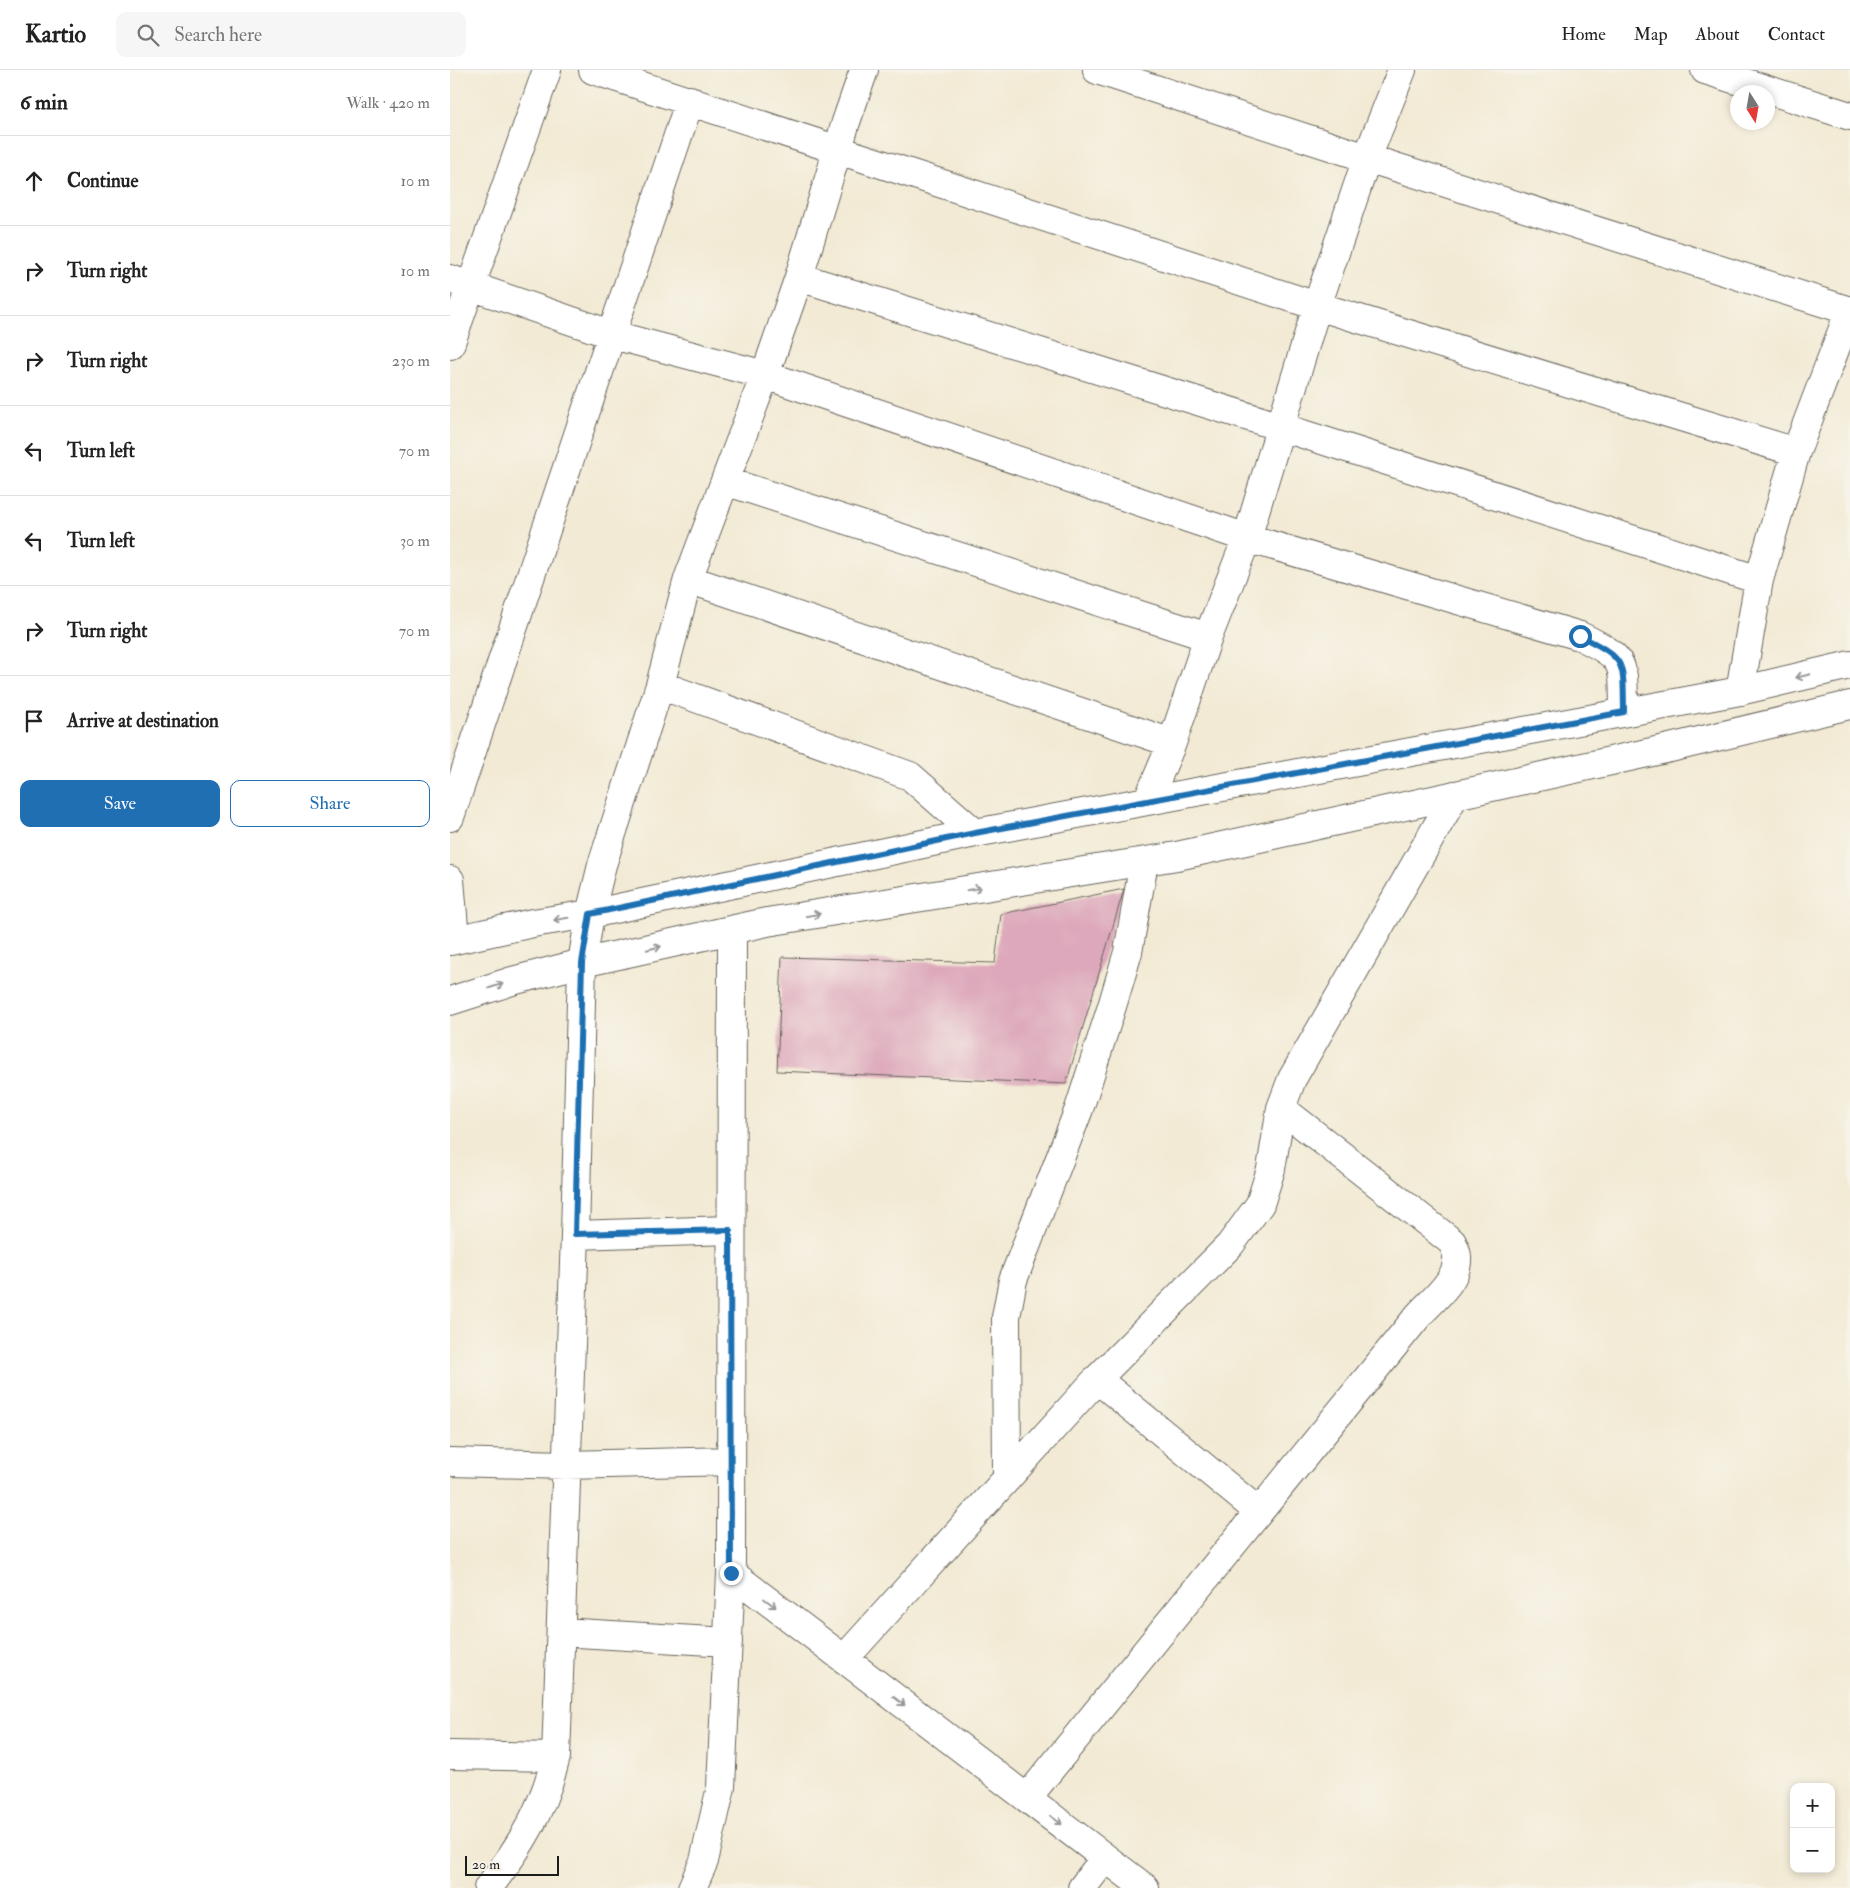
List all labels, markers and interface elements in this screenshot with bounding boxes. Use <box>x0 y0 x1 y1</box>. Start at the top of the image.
search box <box>116 12 466 57</box>
text: Kartio <box>25 19 86 50</box>
icon: search <box>134 21 162 49</box>
text: Search here <box>174 23 262 47</box>
text: Home <box>1561 23 1606 46</box>
text: Map <box>1634 23 1668 46</box>
text: About <box>1696 23 1740 46</box>
text: Contact <box>1768 23 1825 46</box>
north arrow <box>1730 85 1775 130</box>
text: 6 min <box>20 89 68 116</box>
text: Walk · 420 m <box>346 93 430 113</box>
icon: ahead <box>20 167 48 195</box>
text: Continue <box>67 169 138 193</box>
text: 10 m <box>400 171 430 191</box>
icon: right <box>20 257 48 285</box>
text: Turn right <box>67 259 147 283</box>
text: 10 m <box>400 261 430 281</box>
icon: right <box>20 347 48 375</box>
text: Turn right <box>67 349 147 373</box>
text: 230 m <box>392 351 430 371</box>
icon: left <box>20 437 48 465</box>
text: Turn left <box>67 439 135 463</box>
text: 70 m <box>399 441 430 461</box>
icon: left <box>20 527 48 555</box>
text: Turn left <box>67 529 135 553</box>
text: 30 m <box>400 531 430 551</box>
icon: right <box>20 617 48 645</box>
text: Turn right <box>67 619 147 643</box>
text: 70 m <box>399 621 430 641</box>
route start <box>1569 625 1592 648</box>
one-way arrow <box>1795 672 1811 681</box>
icon: arrive <box>20 707 48 735</box>
text: Arrive at destination <box>67 709 219 733</box>
button: Save <box>20 780 220 827</box>
button: Share <box>230 780 430 827</box>
one-way arrow <box>965 883 981 893</box>
one-way arrow <box>805 909 821 919</box>
one-way arrow <box>553 914 569 924</box>
one-way arrow <box>646 943 662 952</box>
one-way arrow <box>488 980 504 990</box>
route end <box>720 1562 743 1585</box>
one-way arrow <box>763 1597 776 1608</box>
one-way arrow <box>892 1695 905 1706</box>
map controls <box>1790 1783 1835 1873</box>
button: + <box>1790 1783 1835 1828</box>
one-way arrow <box>1049 1815 1062 1826</box>
button: − <box>1790 1828 1835 1873</box>
scale bar <box>465 1853 559 1876</box>
text: 20 m <box>472 1856 500 1873</box>

